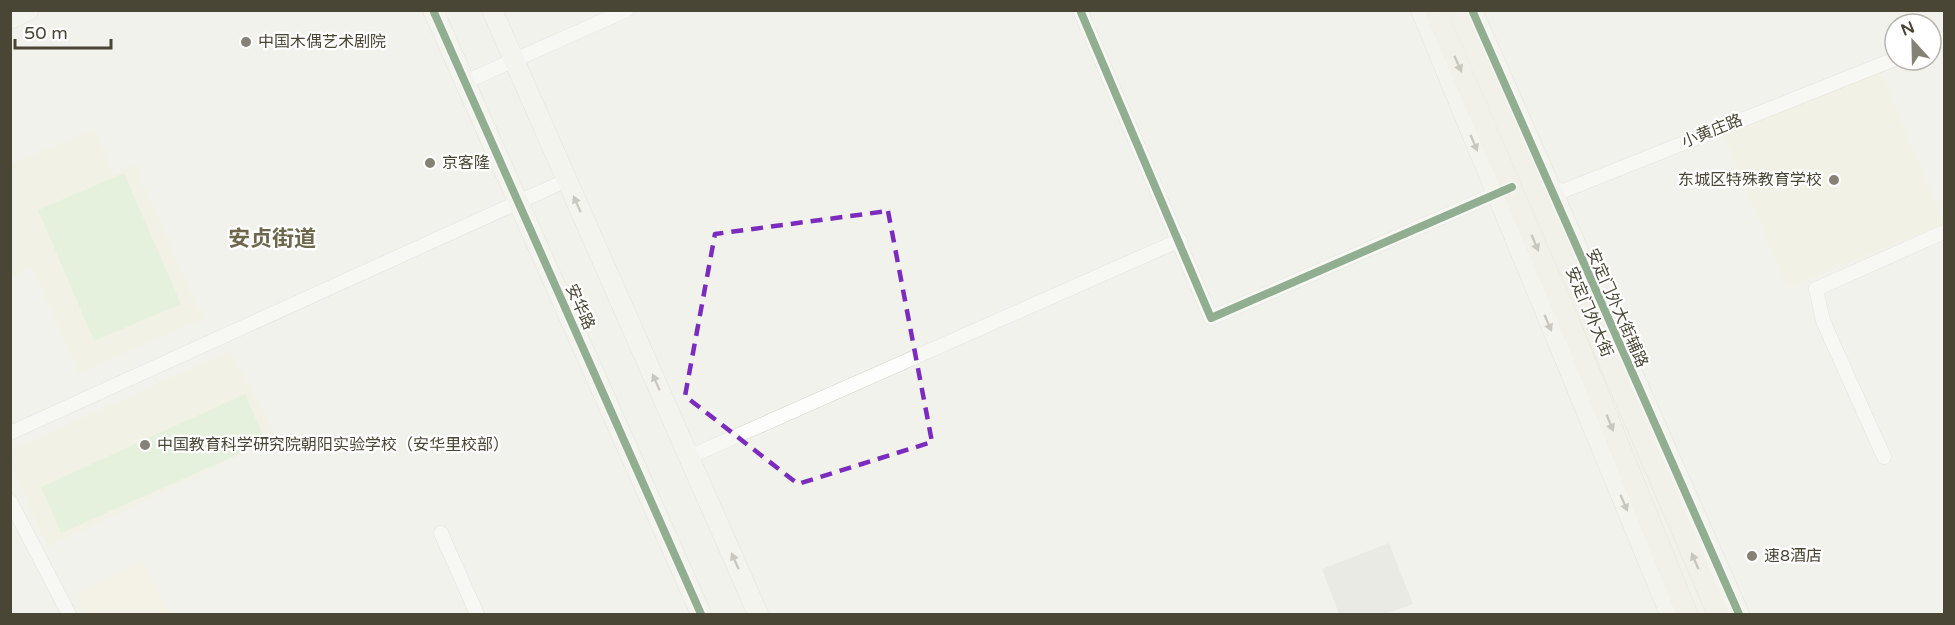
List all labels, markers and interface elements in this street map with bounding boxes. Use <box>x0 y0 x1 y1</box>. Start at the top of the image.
scale bar <box>15 12 111 50</box>
north arrow <box>1883 12 1943 72</box>
text: N <box>1898 17 1917 41</box>
text: 50 m <box>24 22 68 44</box>
place label: 中国木偶艺术剧院 <box>258 32 386 52</box>
marker: 中国木偶艺术剧院 <box>239 35 253 49</box>
one-way arrow <box>1453 56 1463 74</box>
street label: 小黄庄路 <box>1679 110 1745 152</box>
one-way arrow <box>1469 134 1478 151</box>
place label: 京客隆 <box>442 153 490 173</box>
marker: 京客隆 <box>423 156 437 170</box>
place label: 东城区特殊教育学校 <box>1678 170 1822 190</box>
marker: 东城区特殊教育学校 <box>1827 173 1841 187</box>
one-way arrow <box>572 195 582 213</box>
district label: 安贞街道 <box>228 226 316 252</box>
one-way arrow <box>1530 235 1540 253</box>
street label: 安定门外大街辅路 <box>1582 246 1652 370</box>
street label: 安定门外大街 <box>1561 264 1617 360</box>
street label: 安华路 <box>561 281 599 333</box>
one-way arrow <box>1543 314 1553 332</box>
one-way arrow <box>651 373 661 391</box>
one-way arrow <box>1605 415 1615 433</box>
place label: 中国教育科学研究院朝阳实验学校（安华里校部） <box>157 435 509 455</box>
marker: 中国教育科学研究院朝阳实验学校（安华里校部） <box>138 438 152 452</box>
one-way arrow <box>1619 494 1628 511</box>
place label: 速8酒店 <box>1764 546 1822 566</box>
marker: 速8酒店 <box>1745 549 1759 563</box>
one-way arrow <box>729 552 739 570</box>
one-way arrow <box>1691 552 1700 569</box>

